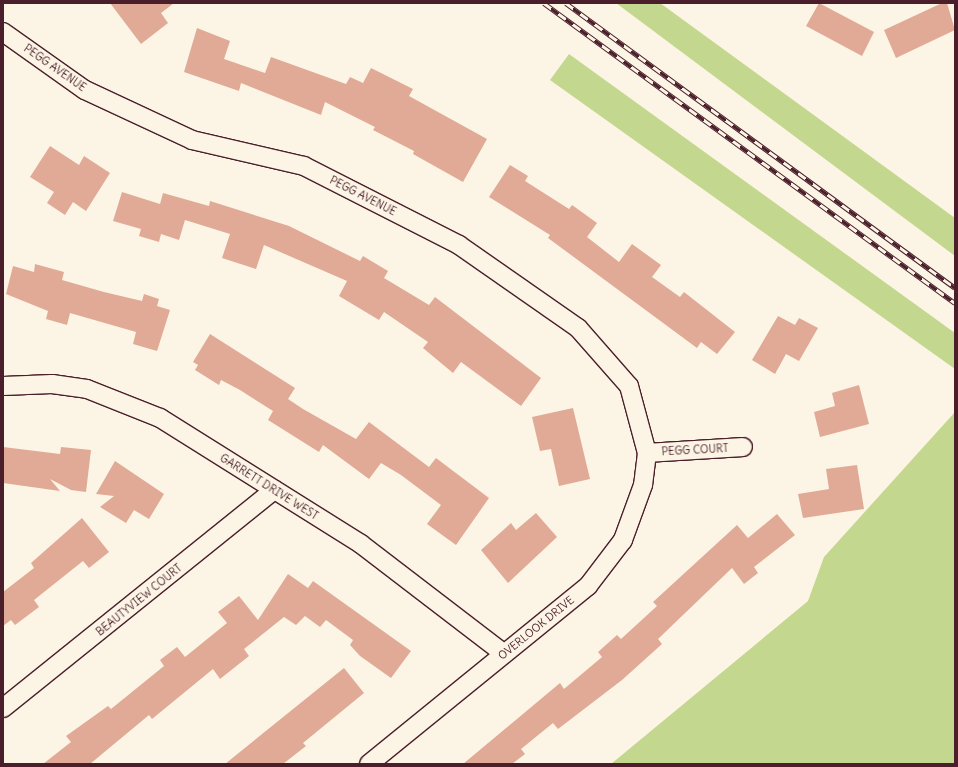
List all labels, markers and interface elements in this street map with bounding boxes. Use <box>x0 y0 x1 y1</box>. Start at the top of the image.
street label: PEGG AVENUE <box>21 42 89 94</box>
street label: PEGG AVENUE <box>327 174 399 218</box>
street label: PEGG COURT <box>661 442 729 458</box>
street label: GARRETT DRIVE WEST <box>217 451 321 523</box>
street label: BEAUTYVIEW COURT <box>93 561 185 639</box>
street label: OVERLOOK DRIVE <box>495 593 577 663</box>

